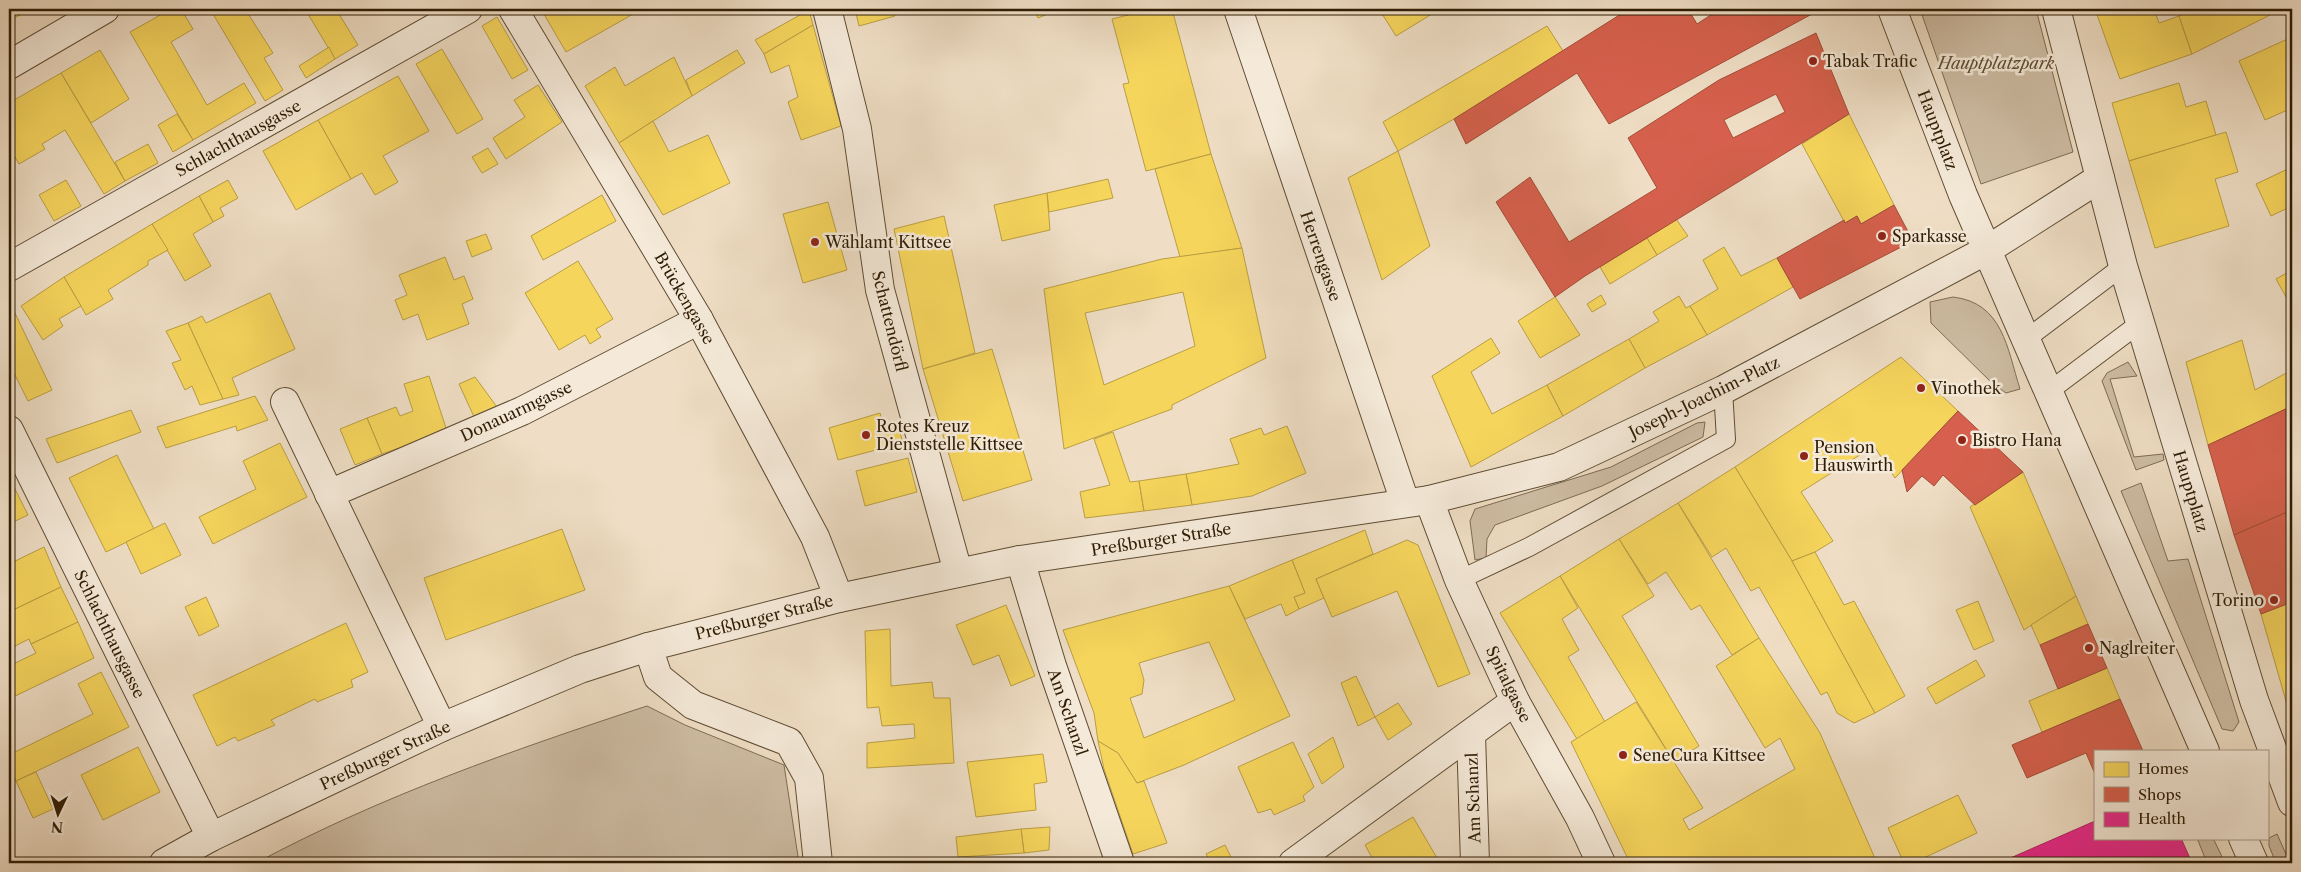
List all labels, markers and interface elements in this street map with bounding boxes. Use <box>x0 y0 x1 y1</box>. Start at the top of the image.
place label: Tabak Trafic <box>1823 51 1917 71</box>
park label: Hauptplatzpark <box>1936 53 2055 73</box>
marker: Tabak Trafic <box>1807 55 1819 67</box>
street label: Hauptplatz <box>1914 87 1962 173</box>
street label: Schlachthausgasse <box>172 95 304 181</box>
street label: Herrengasse <box>1296 208 1346 304</box>
place label: Sparkasse <box>1892 226 1967 246</box>
marker: Sparkasse <box>1876 230 1888 242</box>
place label: Wählamt Kittsee <box>824 232 951 252</box>
marker: Wählamt Kittsee <box>809 236 821 248</box>
street label: Brückengasse <box>651 248 719 348</box>
street label: Schattendörfl <box>868 269 912 373</box>
street label: Joseph-Joachim-Platz <box>1623 352 1783 443</box>
street label: Donauarmgasse <box>457 376 575 446</box>
place label: Vinothek <box>1930 378 2002 398</box>
marker: Vinothek <box>1915 382 1927 394</box>
place label: Rotes Kreuz Dienststelle Kittsee <box>876 416 1023 454</box>
marker: Rotes Kreuz Dienststelle Kittsee <box>860 429 872 441</box>
place label: Bistro Hana <box>1972 430 2062 450</box>
marker: Bistro Hana <box>1956 434 1968 446</box>
place label: Pension Hauswirth <box>1814 437 1893 475</box>
street label: Hauptplatz <box>2169 448 2213 534</box>
marker: Pension Hauswirth <box>1798 450 1810 462</box>
street label: Preßburger Straße <box>1089 518 1233 560</box>
street label: Schlachthausgasse <box>70 567 150 701</box>
street label: Preßburger Straße <box>693 590 835 644</box>
place label: Torino <box>2212 590 2264 610</box>
marker: Torino <box>2268 594 2280 606</box>
place label: Naglreiter <box>2099 638 2175 658</box>
street label: Spitalgasse <box>1482 642 1536 726</box>
marker: Naglreiter <box>2083 642 2095 654</box>
street label: Am Schanzl <box>1043 665 1092 758</box>
street label: Preßburger Straße <box>317 716 454 794</box>
place label: SeneCura Kittsee <box>1633 745 1765 765</box>
marker: SeneCura Kittsee <box>1617 749 1629 761</box>
legend <box>2094 750 2268 840</box>
street label: Am Schanzl <box>1461 752 1485 845</box>
text: Homes <box>2138 759 2189 778</box>
text: Shops <box>2138 785 2181 804</box>
north arrow <box>32 790 82 840</box>
text: Health <box>2138 809 2187 828</box>
text: N <box>50 818 64 836</box>

